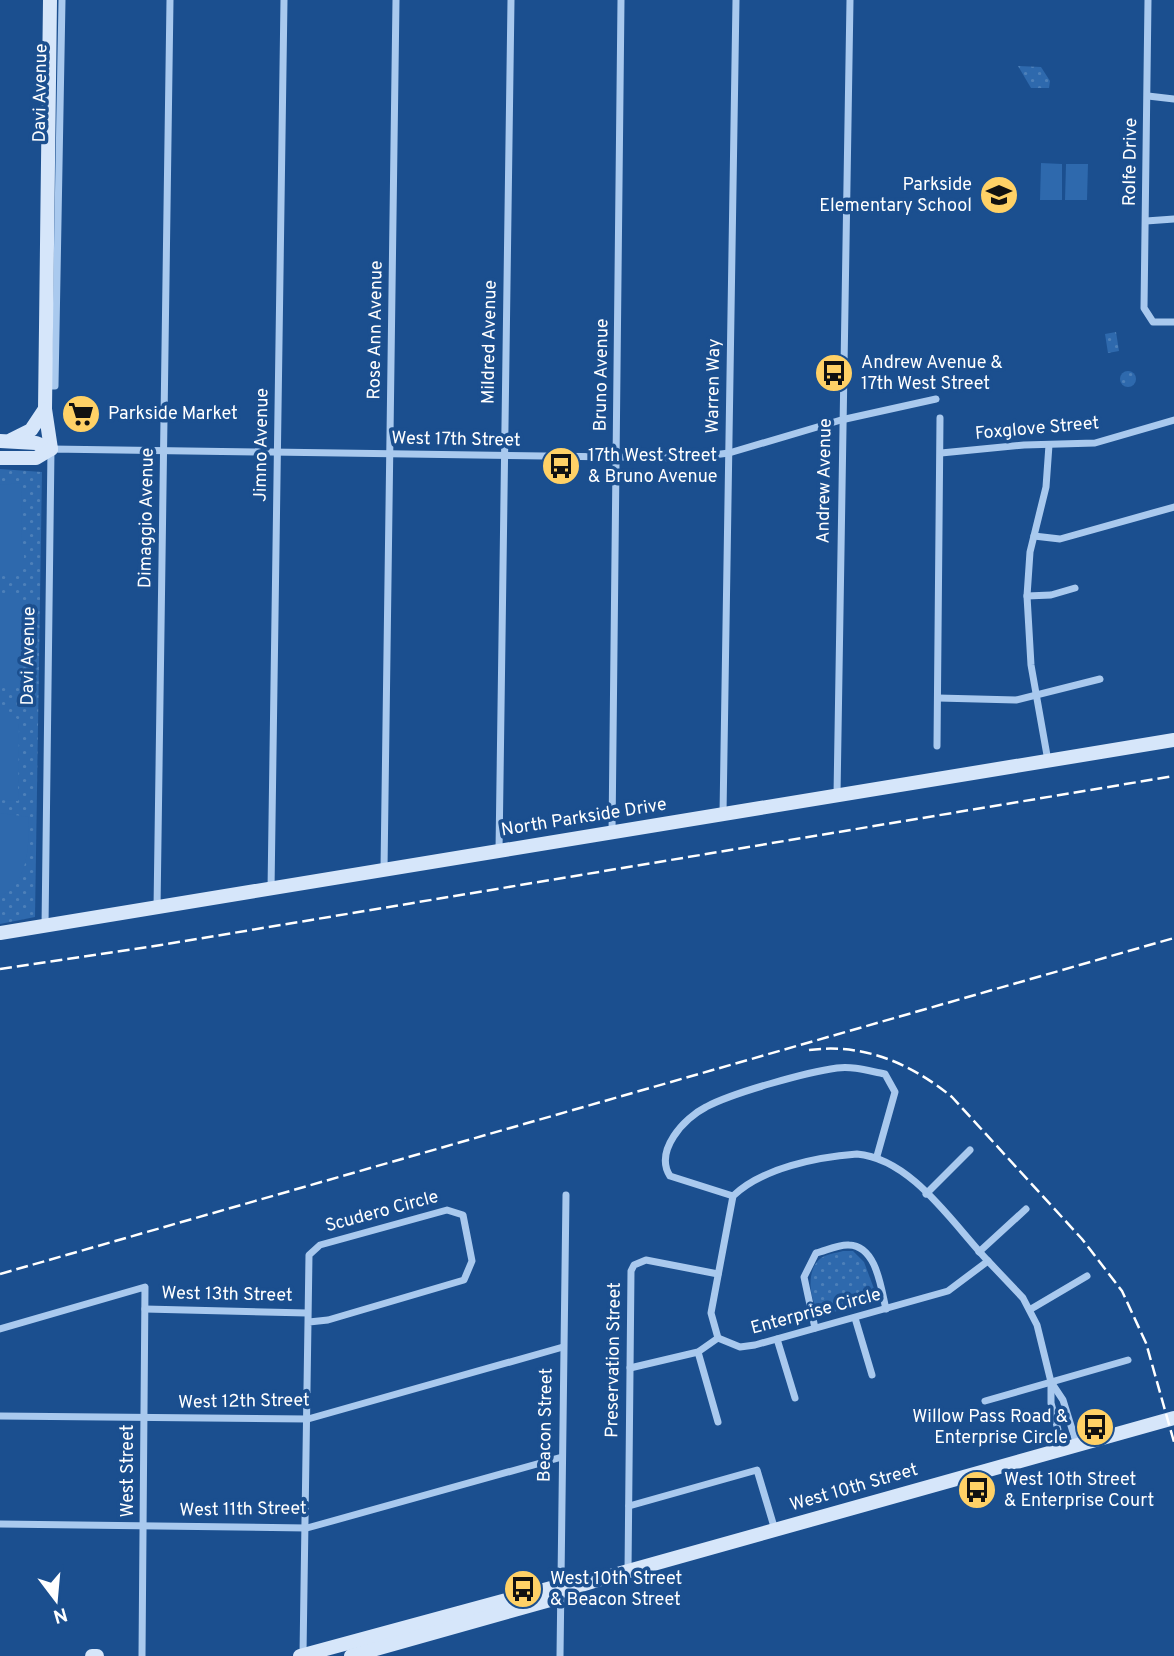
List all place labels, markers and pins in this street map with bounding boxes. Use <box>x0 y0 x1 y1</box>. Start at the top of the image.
place label: Parkside Elementary School <box>819 174 972 218</box>
school or university icon: Parkside Elementary School <box>978 174 1020 216</box>
bus stop icon: Andrew Avenue & 17th West Street <box>813 352 855 394</box>
place label: Andrew Avenue & 17th West Street <box>861 352 1003 396</box>
supermarket icon: Parkside Market <box>60 393 102 435</box>
place label: Parkside Market <box>108 403 238 426</box>
bus stop icon: 17th West Street & Bruno Avenue <box>540 445 582 487</box>
place label: 17th West Street & Bruno Avenue <box>588 445 717 489</box>
place label: Willow Pass Road & Enterprise Circle <box>912 1406 1068 1450</box>
bus stop icon: Willow Pass Road & Enterprise Circle <box>1074 1406 1116 1448</box>
bus stop icon: West 10th Street & Enterprise Court <box>956 1469 998 1511</box>
place label: West 10th Street & Enterprise Court <box>1004 1469 1154 1513</box>
bus stop icon: West 10th Street & Beacon Street <box>502 1568 544 1610</box>
place label: West 10th Street & Beacon Street <box>550 1568 682 1612</box>

